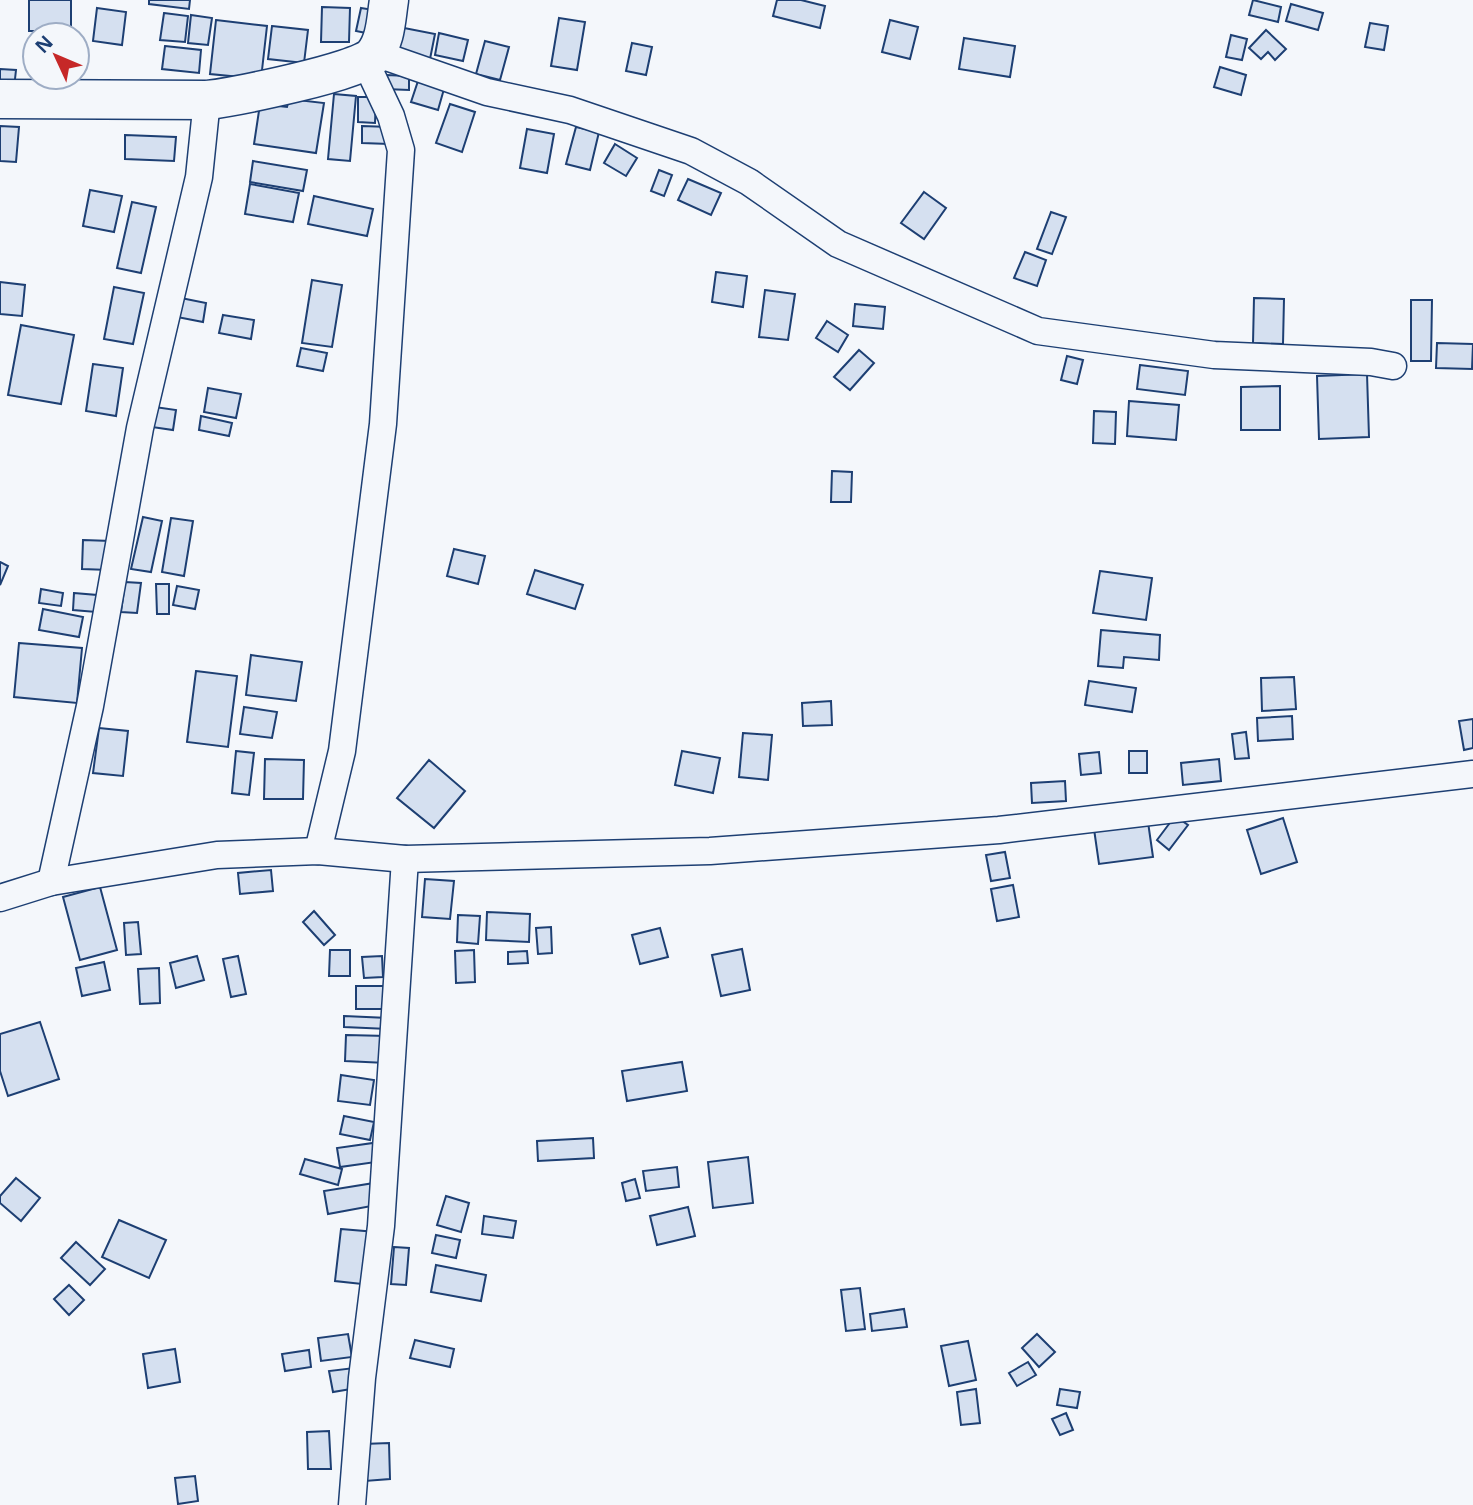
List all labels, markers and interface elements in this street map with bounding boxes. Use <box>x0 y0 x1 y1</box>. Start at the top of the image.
north arrow <box>21 21 91 91</box>
text: N <box>29 30 58 59</box>

